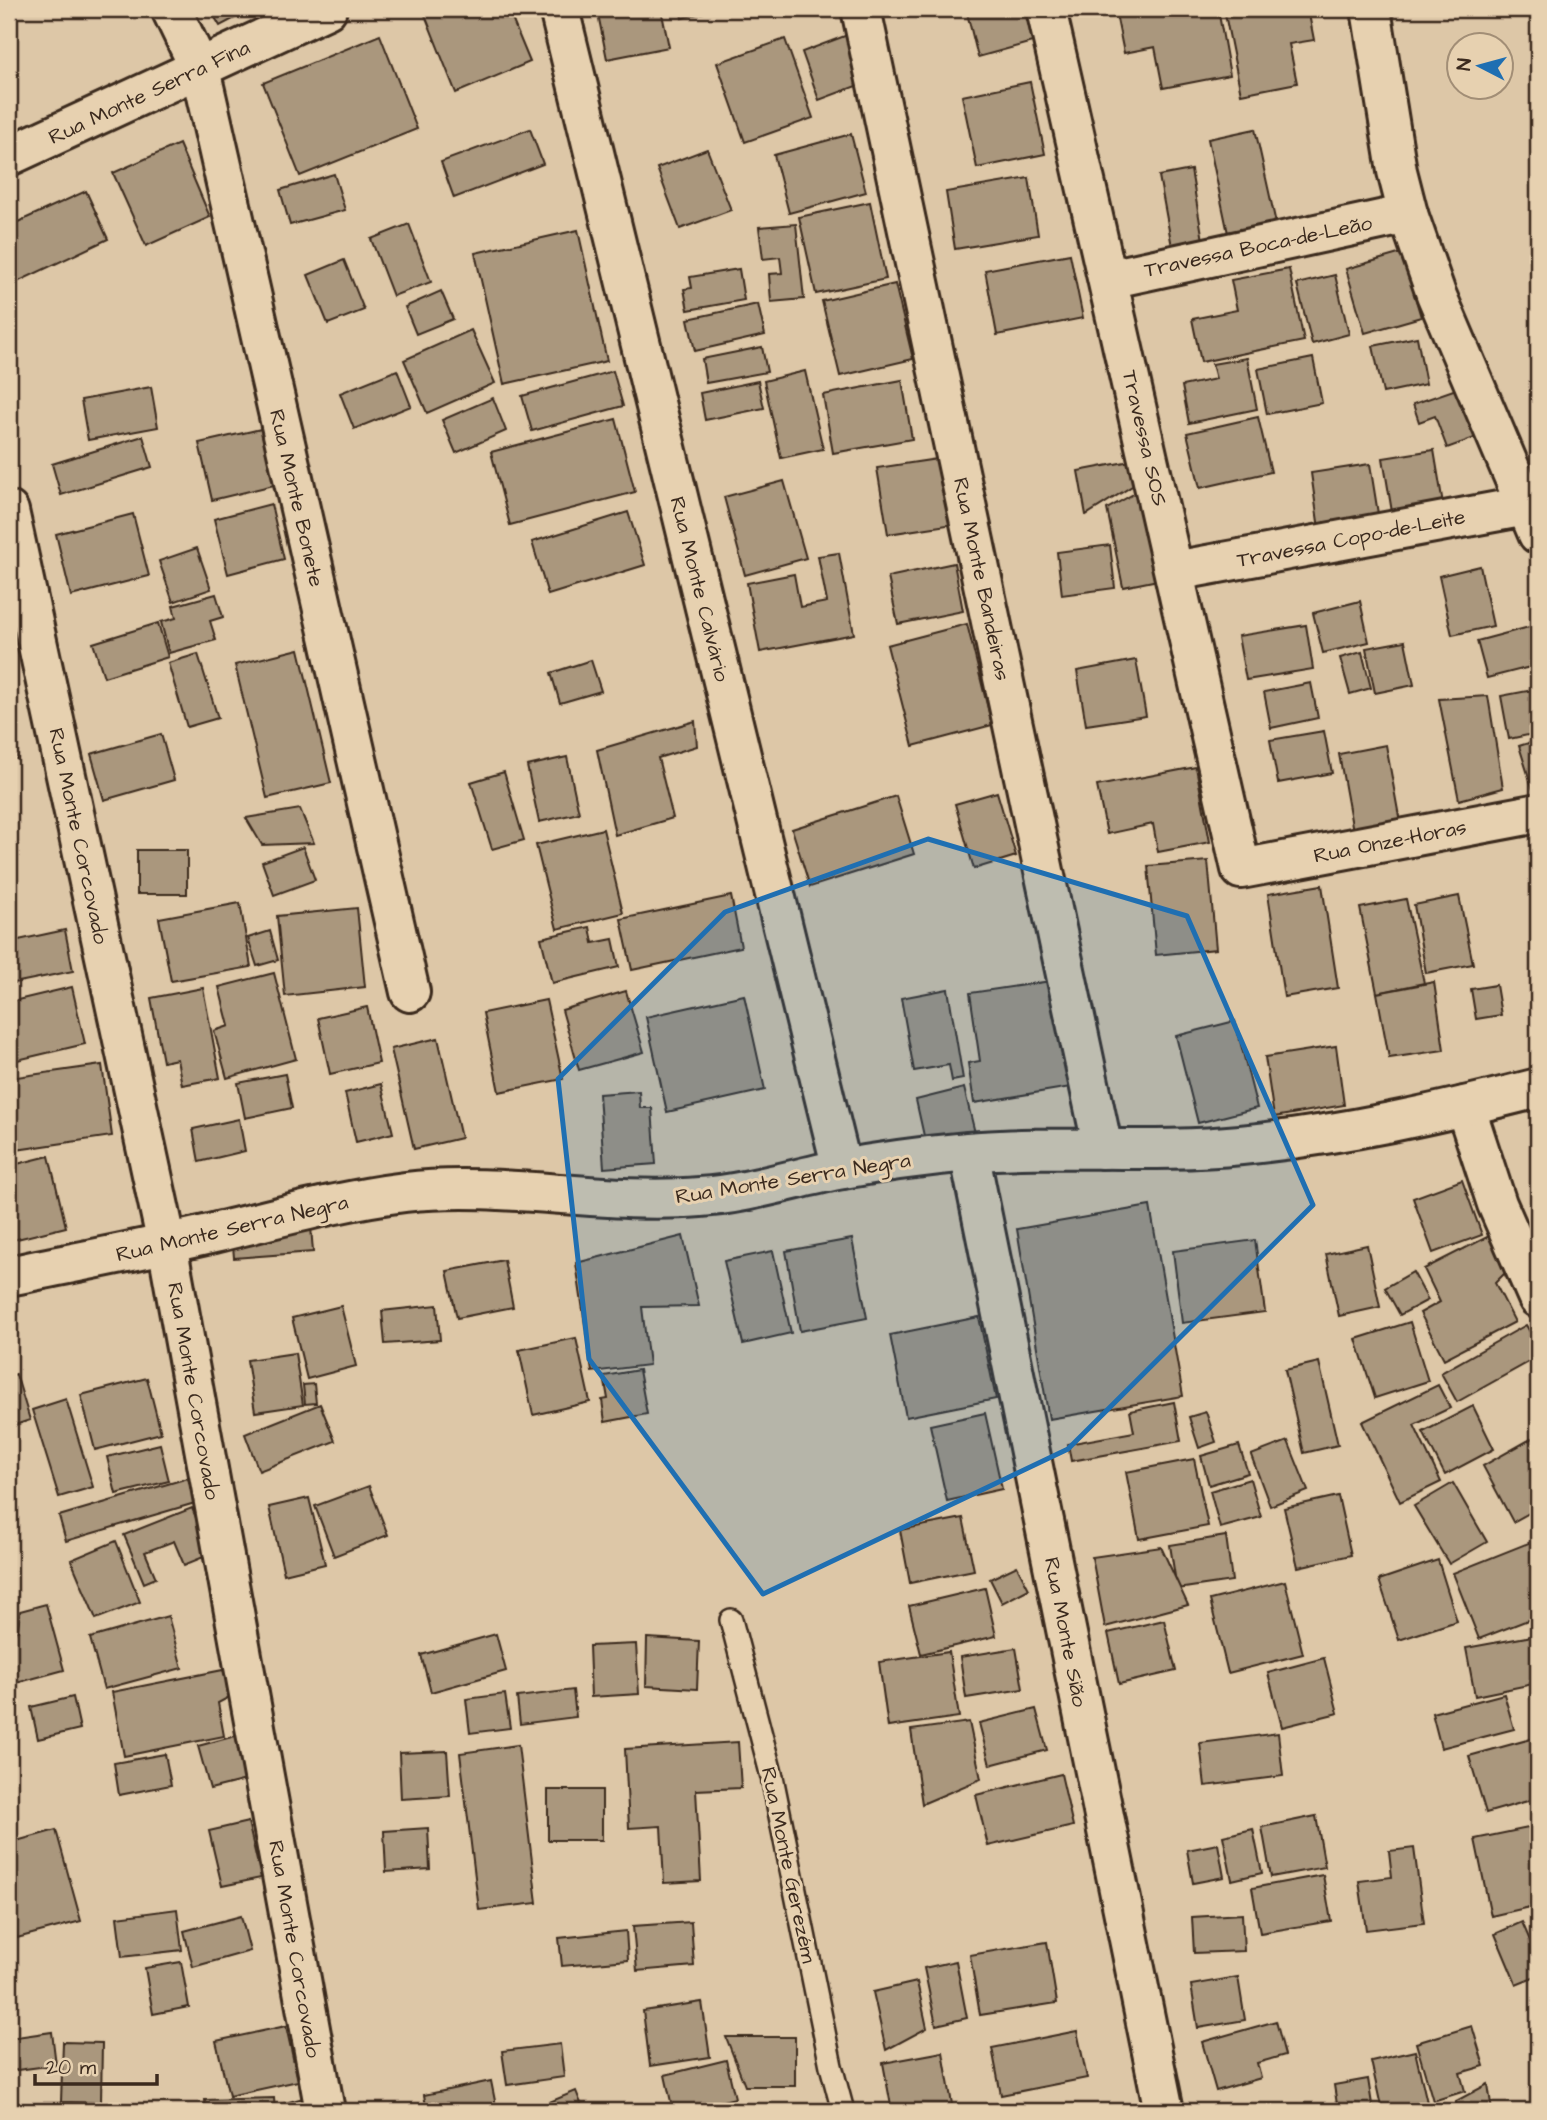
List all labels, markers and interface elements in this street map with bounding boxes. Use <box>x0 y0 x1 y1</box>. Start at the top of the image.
north arrow <box>1446 32 1516 102</box>
street label: Rua Monte Serra Fina <box>44 33 255 152</box>
text: N <box>1451 57 1479 72</box>
street label: Travessa Boca-de-Leão <box>1142 208 1375 285</box>
street label: Travessa SOS <box>1115 367 1174 509</box>
street label: Rua Monte Bonete <box>262 407 331 590</box>
street label: Rua Monte Bandeiras <box>946 475 1017 683</box>
street label: Rua Monte Calvário <box>663 494 737 685</box>
street label: Travessa Copo-de-Leite <box>1234 502 1468 576</box>
street label: Rua Monte Corcovado <box>41 725 116 947</box>
street label: Rua Onze-Horas <box>1311 812 1469 871</box>
street label: Rua Monte Serra Negra <box>674 1146 913 1213</box>
street label: Rua Monte Serra Negra <box>113 1188 352 1271</box>
street label: Rua Monte Corcovado <box>160 1280 227 1502</box>
street label: Rua Monte Sião <box>1037 1555 1094 1710</box>
street label: Rua Monte Gerezém <box>754 1764 824 1966</box>
street label: Rua Monte Corcovado <box>261 1838 328 2060</box>
scale bar <box>35 2043 158 2087</box>
text: 20 m <box>46 2053 97 2082</box>

